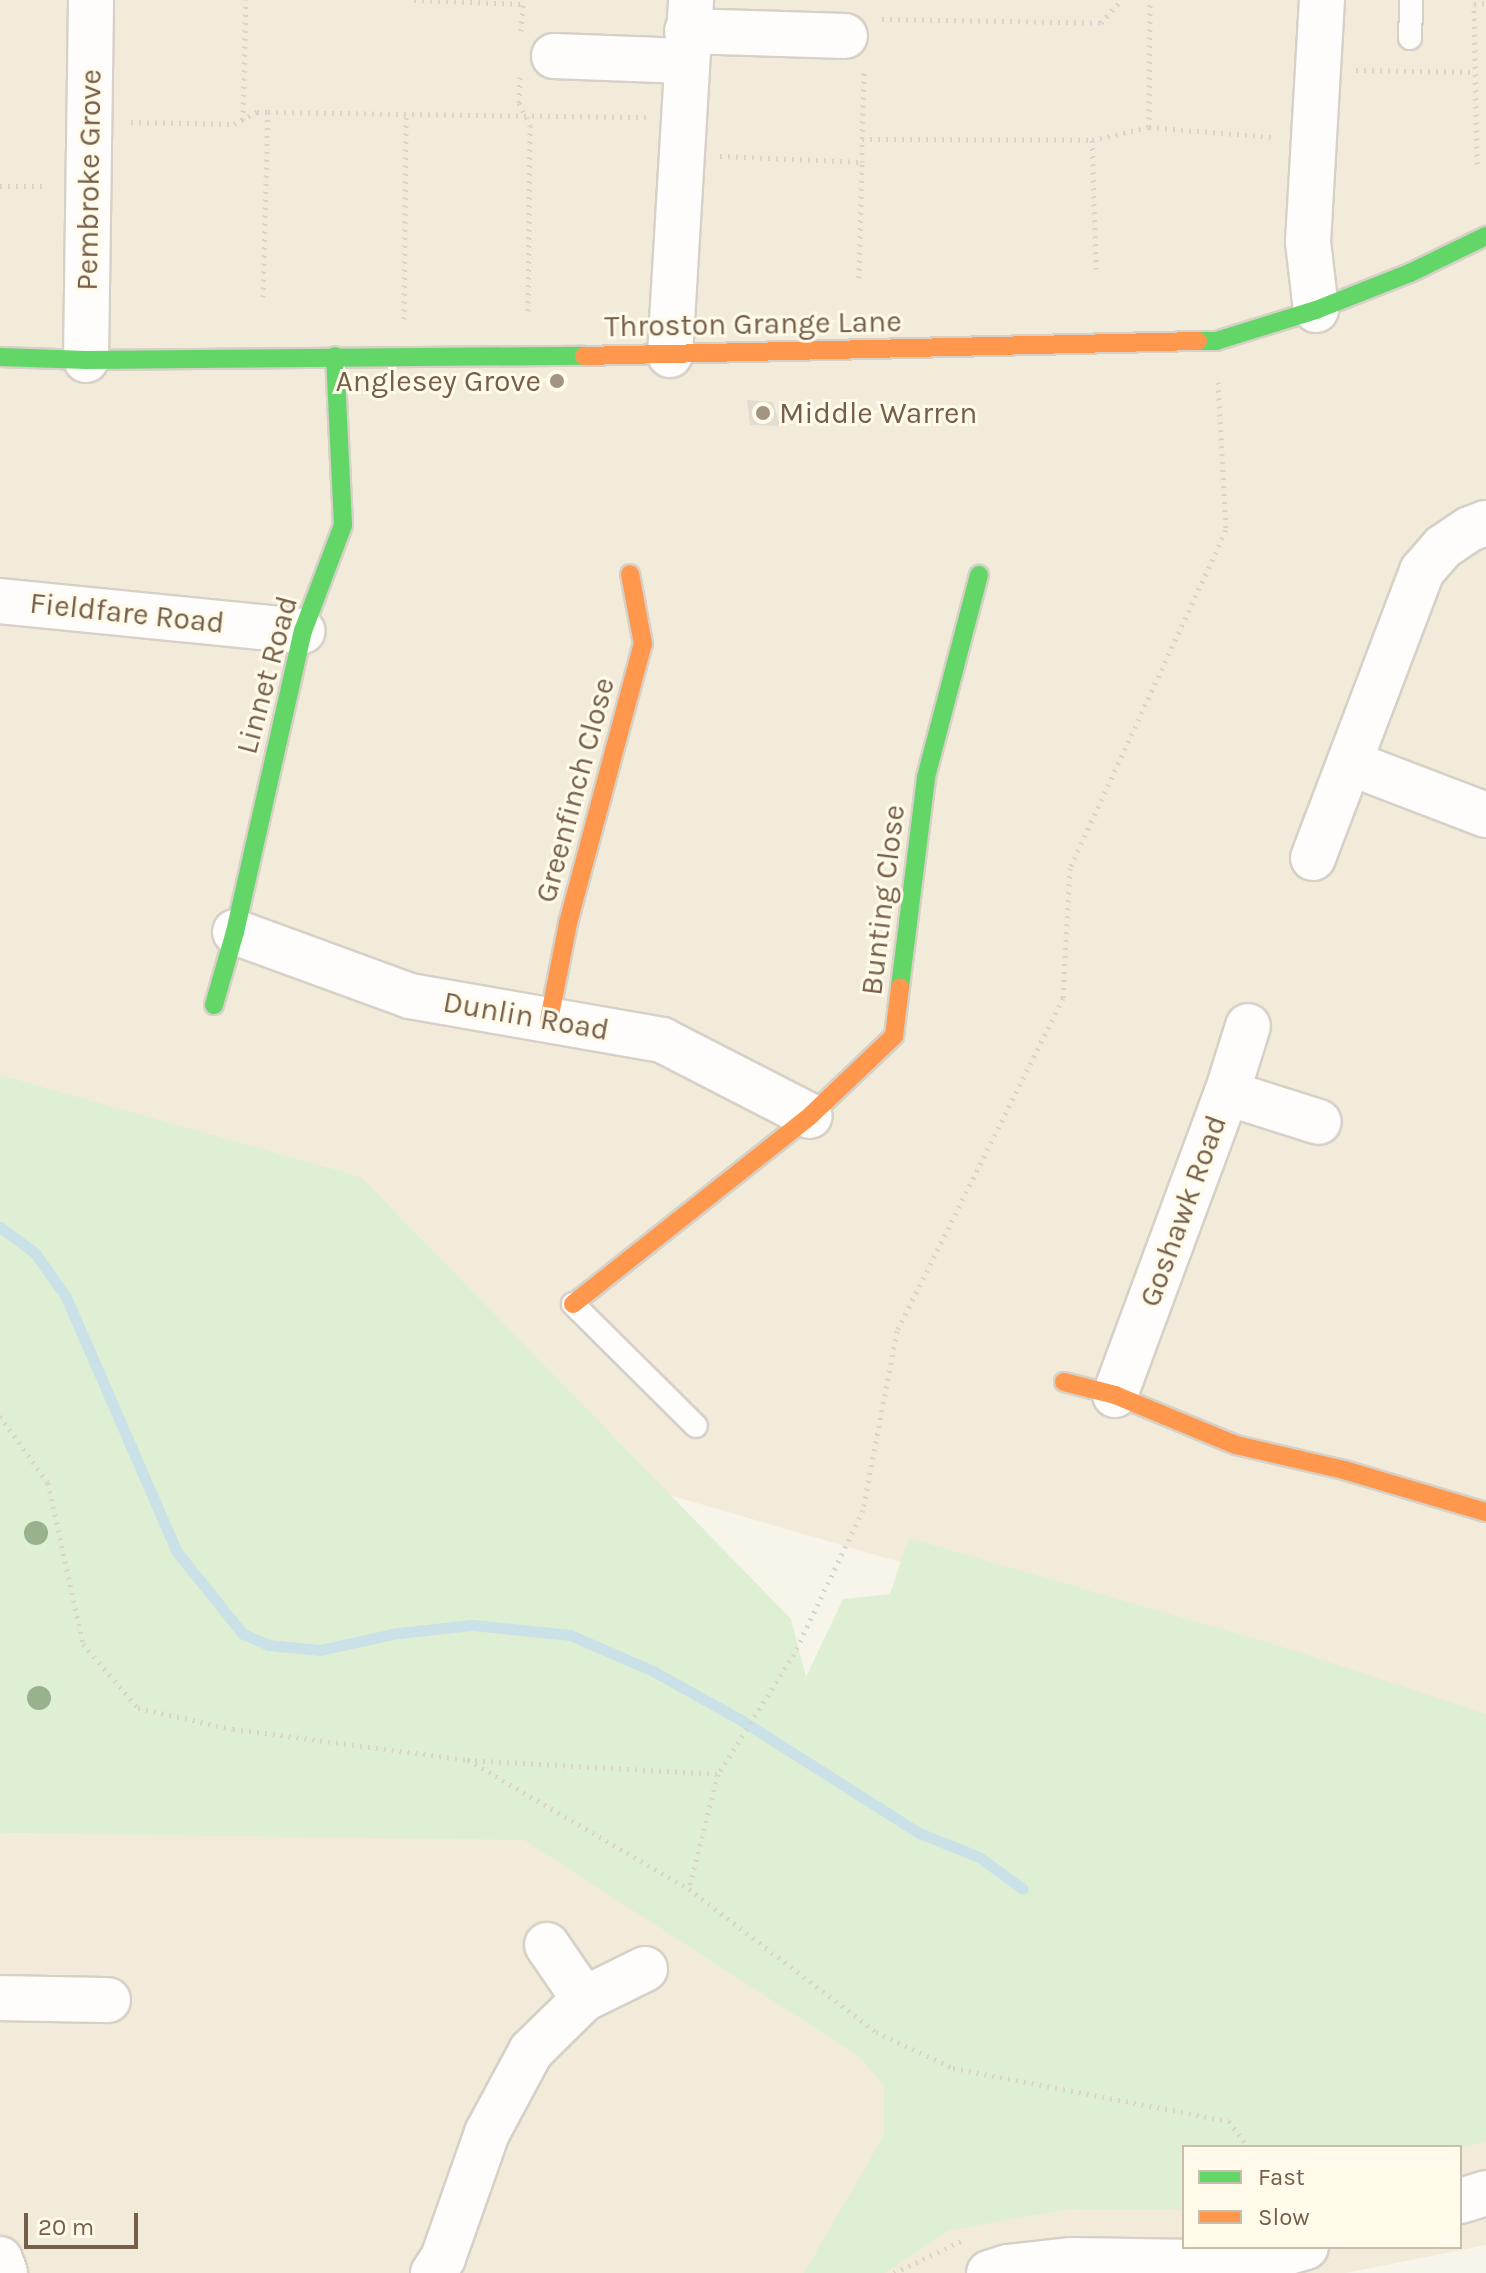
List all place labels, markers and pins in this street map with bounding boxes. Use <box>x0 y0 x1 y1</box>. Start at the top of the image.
place label: Anglesey Grove <box>336 363 541 399</box>
marker: Anglesey Grove <box>548 372 566 390</box>
place label: Middle Warren <box>779 395 977 431</box>
marker: Middle Warren <box>754 404 772 422</box>

